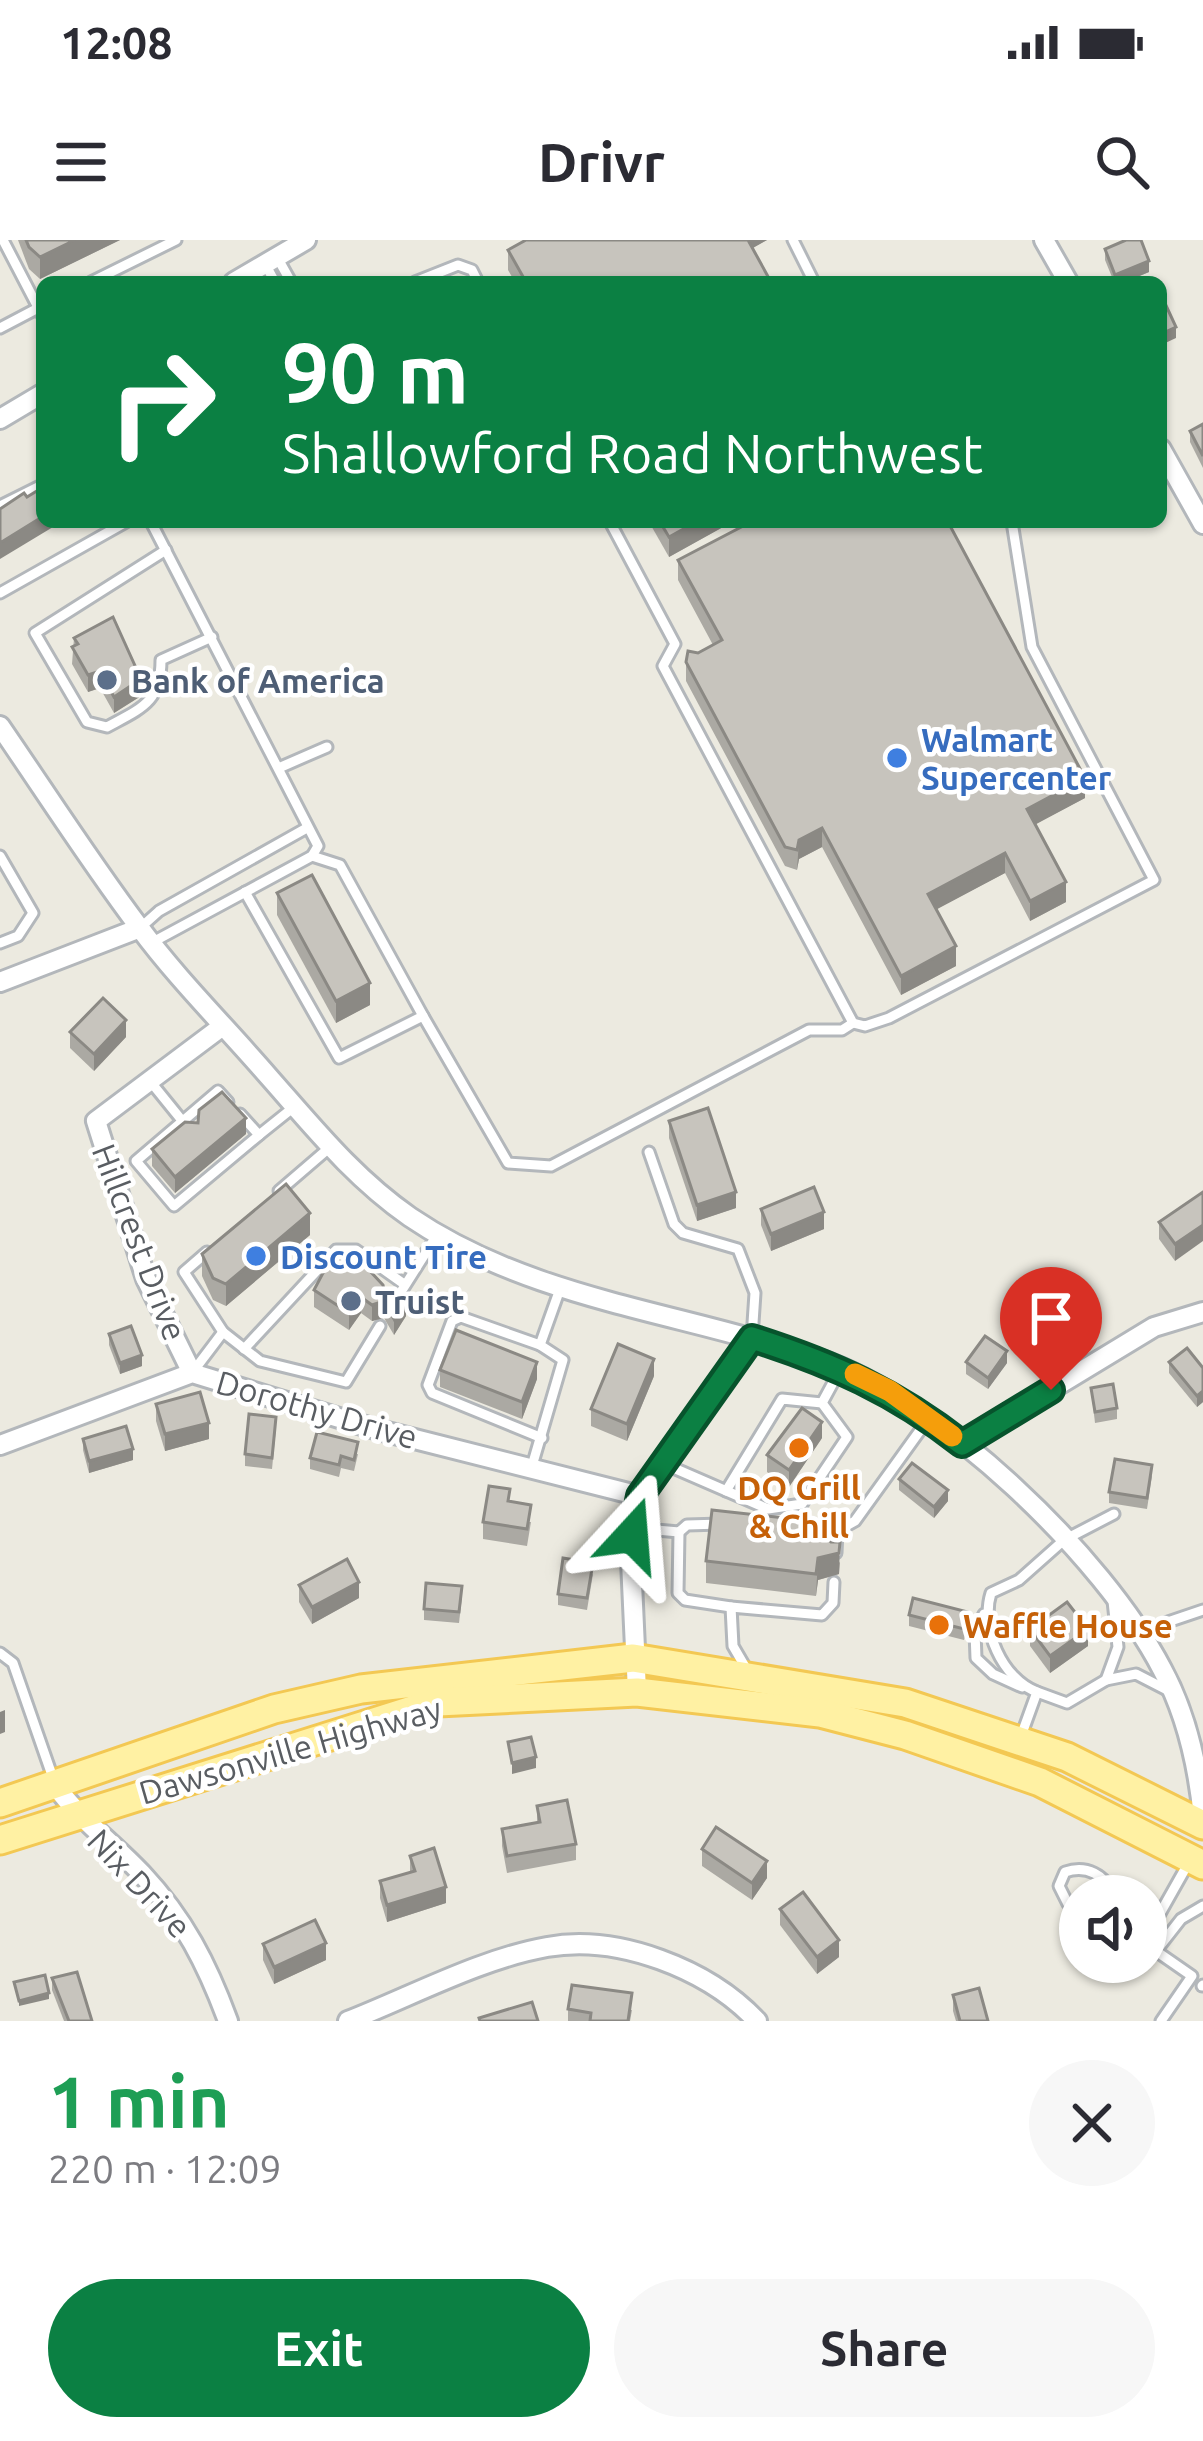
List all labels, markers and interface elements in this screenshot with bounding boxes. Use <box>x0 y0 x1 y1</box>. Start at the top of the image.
text: 12:08 <box>60 17 173 68</box>
icon: menu <box>48 129 114 195</box>
icon: search <box>1089 129 1155 195</box>
text: Drivr <box>538 132 665 192</box>
icon: right <box>84 324 240 480</box>
text: 90 m <box>282 325 469 419</box>
text: Shallowford Road Northwest <box>282 423 983 483</box>
place label: Bank of America <box>131 662 385 699</box>
marker: Bank of America <box>94 667 120 693</box>
place label: Walmart Supercenter <box>921 721 1112 796</box>
marker: Walmart Supercenter <box>884 745 910 771</box>
street label: Hillcrest Drive <box>86 1139 194 1345</box>
place label: Discount Tire <box>280 1238 487 1275</box>
marker: Discount Tire <box>243 1243 269 1269</box>
pin <box>1000 1267 1102 1390</box>
place label: Truist <box>375 1283 465 1320</box>
icon: arrive <box>1018 1285 1084 1351</box>
marker: Truist <box>338 1288 364 1314</box>
street label: Dorothy Drive <box>212 1363 422 1455</box>
marker: DQ Grill & Chill <box>786 1435 812 1461</box>
place label: DQ Grill & Chill <box>737 1469 861 1544</box>
position arrow <box>569 1472 695 1598</box>
place label: Waffle House <box>963 1607 1173 1644</box>
marker: Waffle House <box>926 1612 952 1638</box>
street label: Dawsonville Highway <box>135 1689 445 1811</box>
street label: Nix Drive <box>81 1821 199 1945</box>
map controls <box>1059 1875 1167 1983</box>
button: sound <box>1059 1875 1167 1983</box>
button: close <box>1029 2060 1155 2186</box>
text: 1 min <box>48 2061 230 2142</box>
text: 220 m · 12:09 <box>48 2147 282 2190</box>
button: Exit <box>48 2279 590 2417</box>
button: Share <box>614 2279 1155 2417</box>

